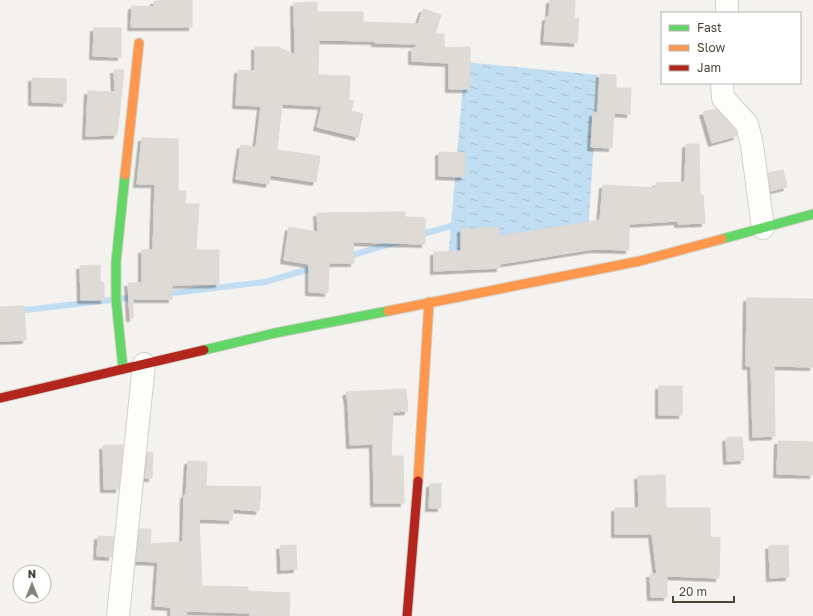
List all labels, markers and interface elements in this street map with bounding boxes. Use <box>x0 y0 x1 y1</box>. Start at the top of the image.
legend <box>661 12 801 84</box>
text: Fast <box>697 20 722 35</box>
text: Slow <box>697 40 725 55</box>
text: Jam <box>697 60 721 75</box>
north arrow <box>12 564 52 604</box>
text: N <box>28 567 36 580</box>
scale bar <box>673 578 734 604</box>
text: 20 m <box>679 584 707 599</box>

